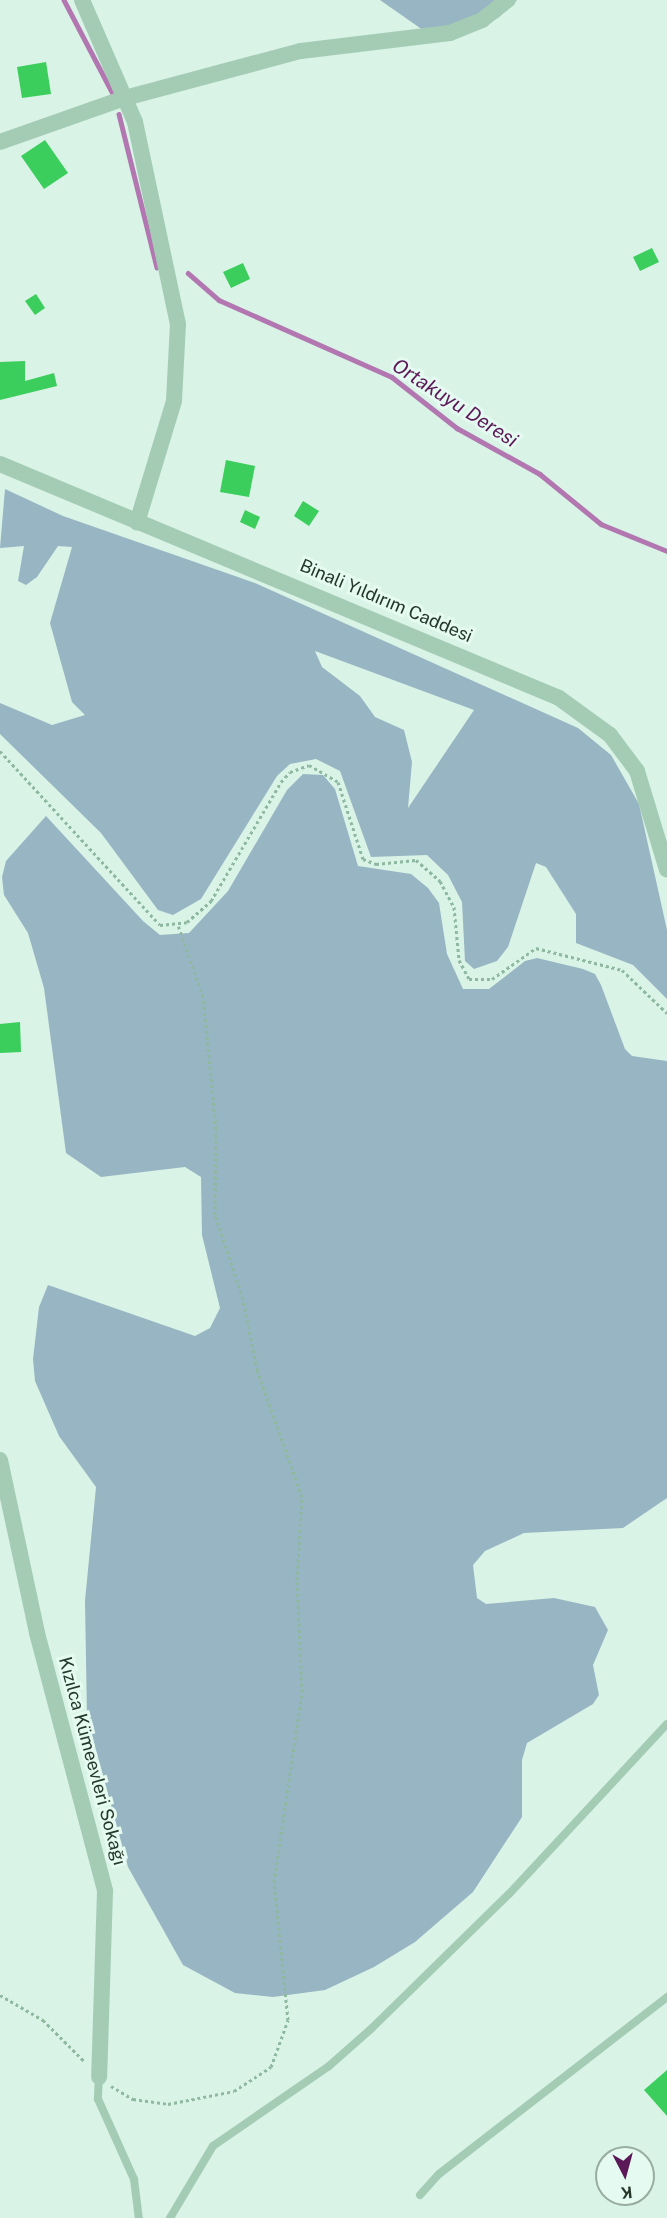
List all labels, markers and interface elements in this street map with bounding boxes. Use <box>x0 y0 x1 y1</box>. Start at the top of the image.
water label: Ortakuyu Deresi <box>388 354 522 452</box>
street label: Binali Yıldırım Caddesi <box>296 555 476 647</box>
street label: Kızılca Kümeevleri Sokağı <box>54 1655 130 1867</box>
north arrow <box>595 2146 655 2206</box>
text: K <box>620 2182 633 2202</box>

